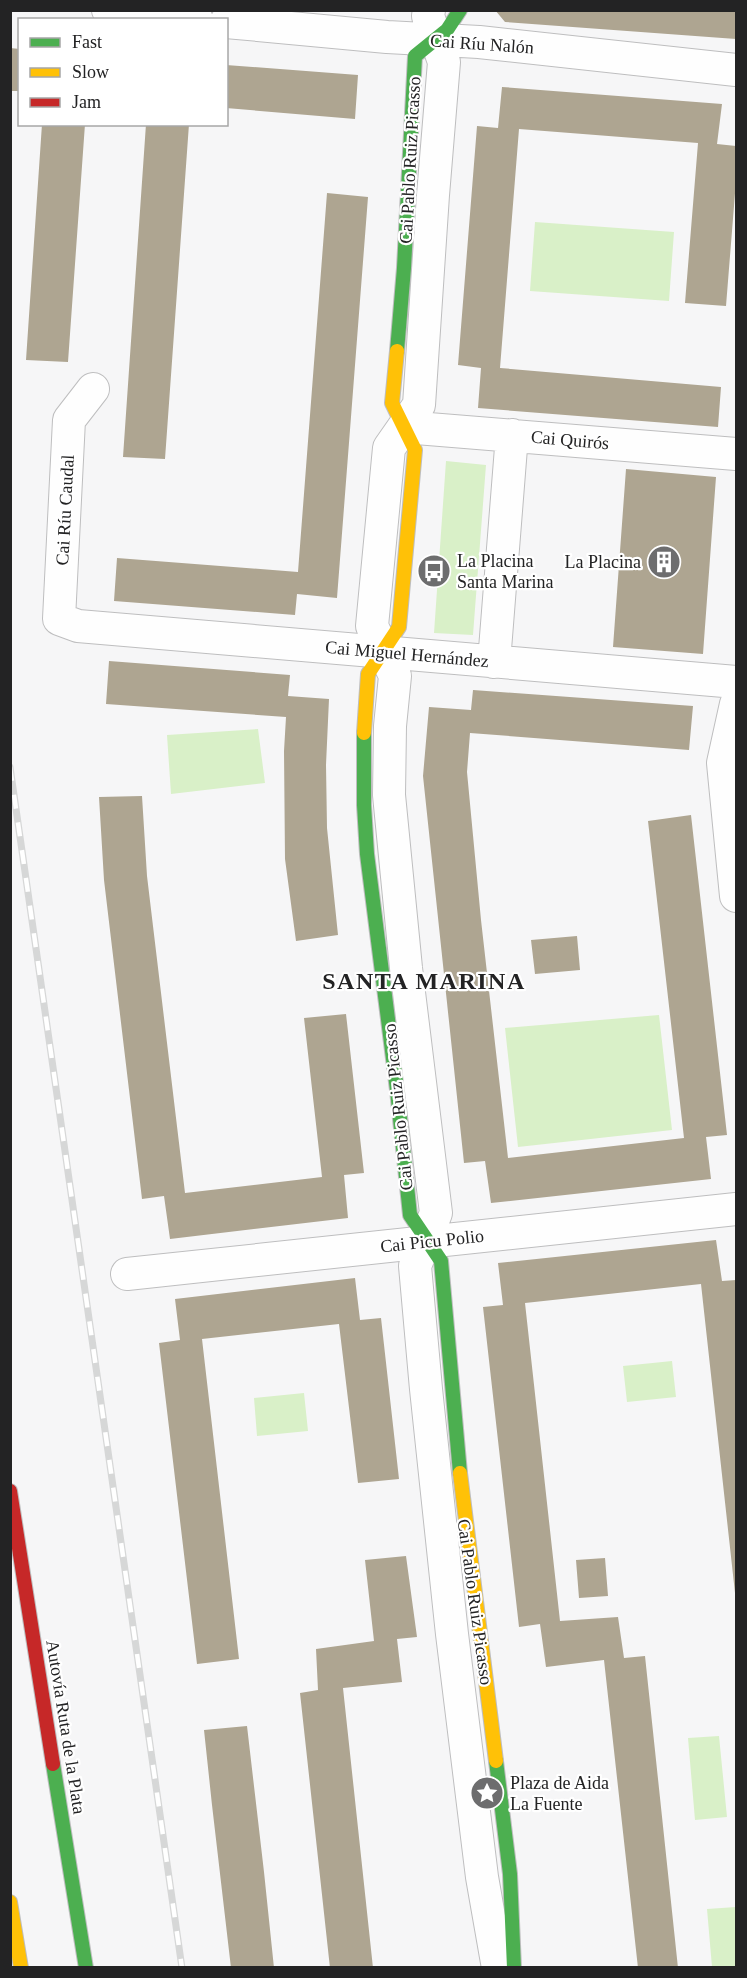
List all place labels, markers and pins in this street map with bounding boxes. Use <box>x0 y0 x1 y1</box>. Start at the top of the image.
building icon: La Placina <box>646 544 682 580</box>
place label: La Placina Santa Marina <box>457 551 553 592</box>
place label: La Placina <box>565 552 641 572</box>
bus stop icon: La Placina Santa Marina <box>416 553 452 589</box>
place label: Plaza de Aida La Fuente <box>510 1773 609 1814</box>
place icon: Plaza de Aida La Fuente <box>469 1775 505 1811</box>

